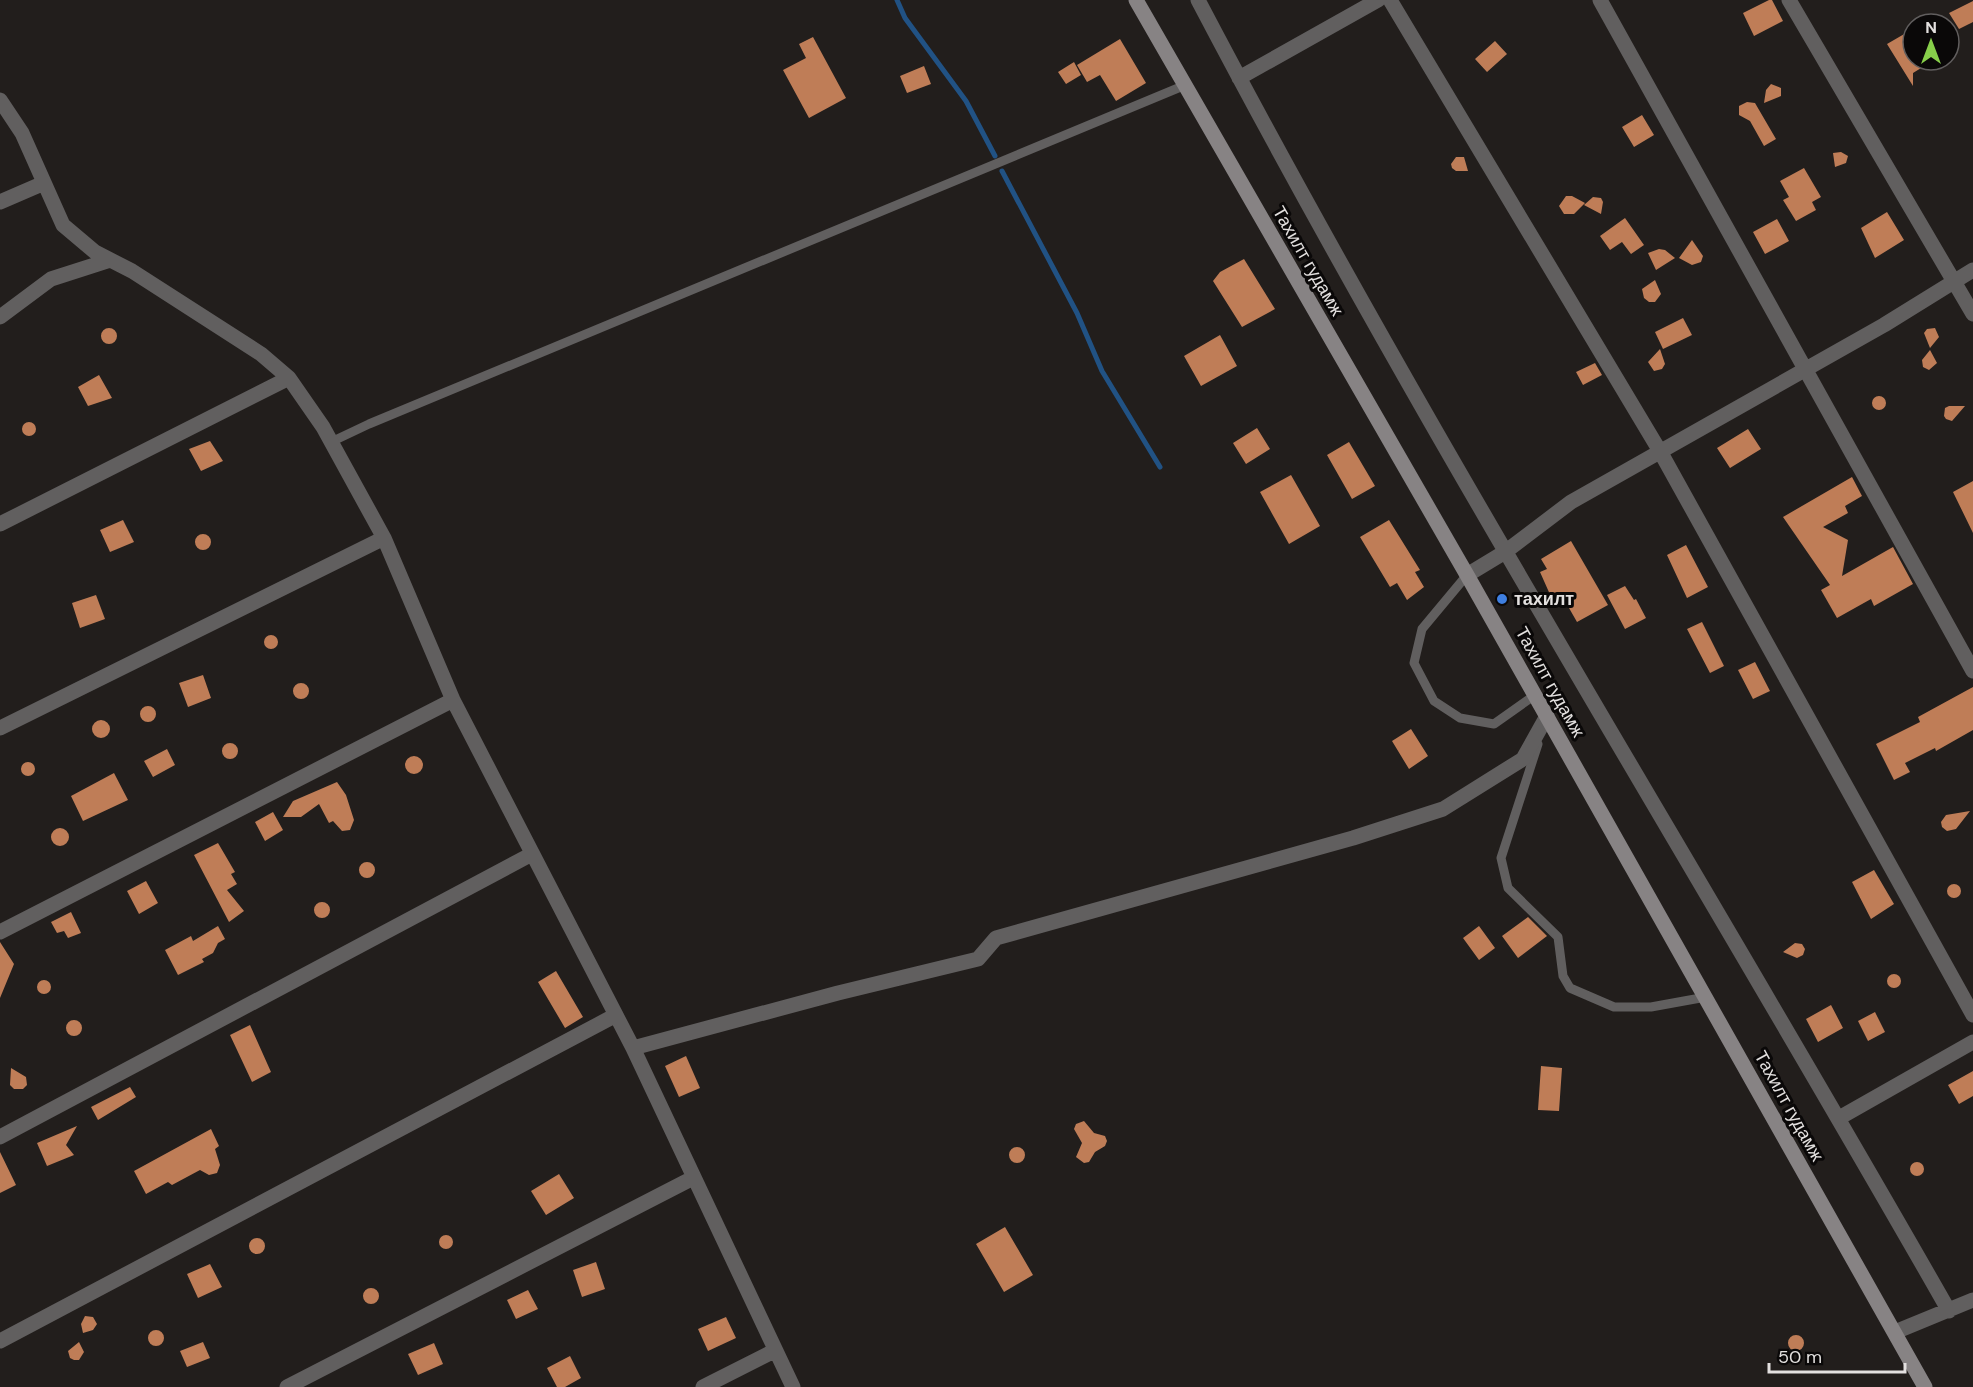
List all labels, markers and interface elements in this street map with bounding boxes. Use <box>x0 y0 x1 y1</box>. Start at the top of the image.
north arrow <box>1901 12 1961 72</box>
text: N <box>1925 17 1937 38</box>
street label: Тахилт гудамж <box>1267 202 1349 320</box>
place label: тахилт <box>1514 587 1574 611</box>
marker: тахилт <box>1495 592 1509 606</box>
street label: Тахилт гудамж <box>1510 623 1590 741</box>
street label: Тахилт гудамж <box>1749 1047 1829 1165</box>
scale bar <box>1769 1336 1906 1374</box>
text: 50 m <box>1778 1345 1822 1369</box>

